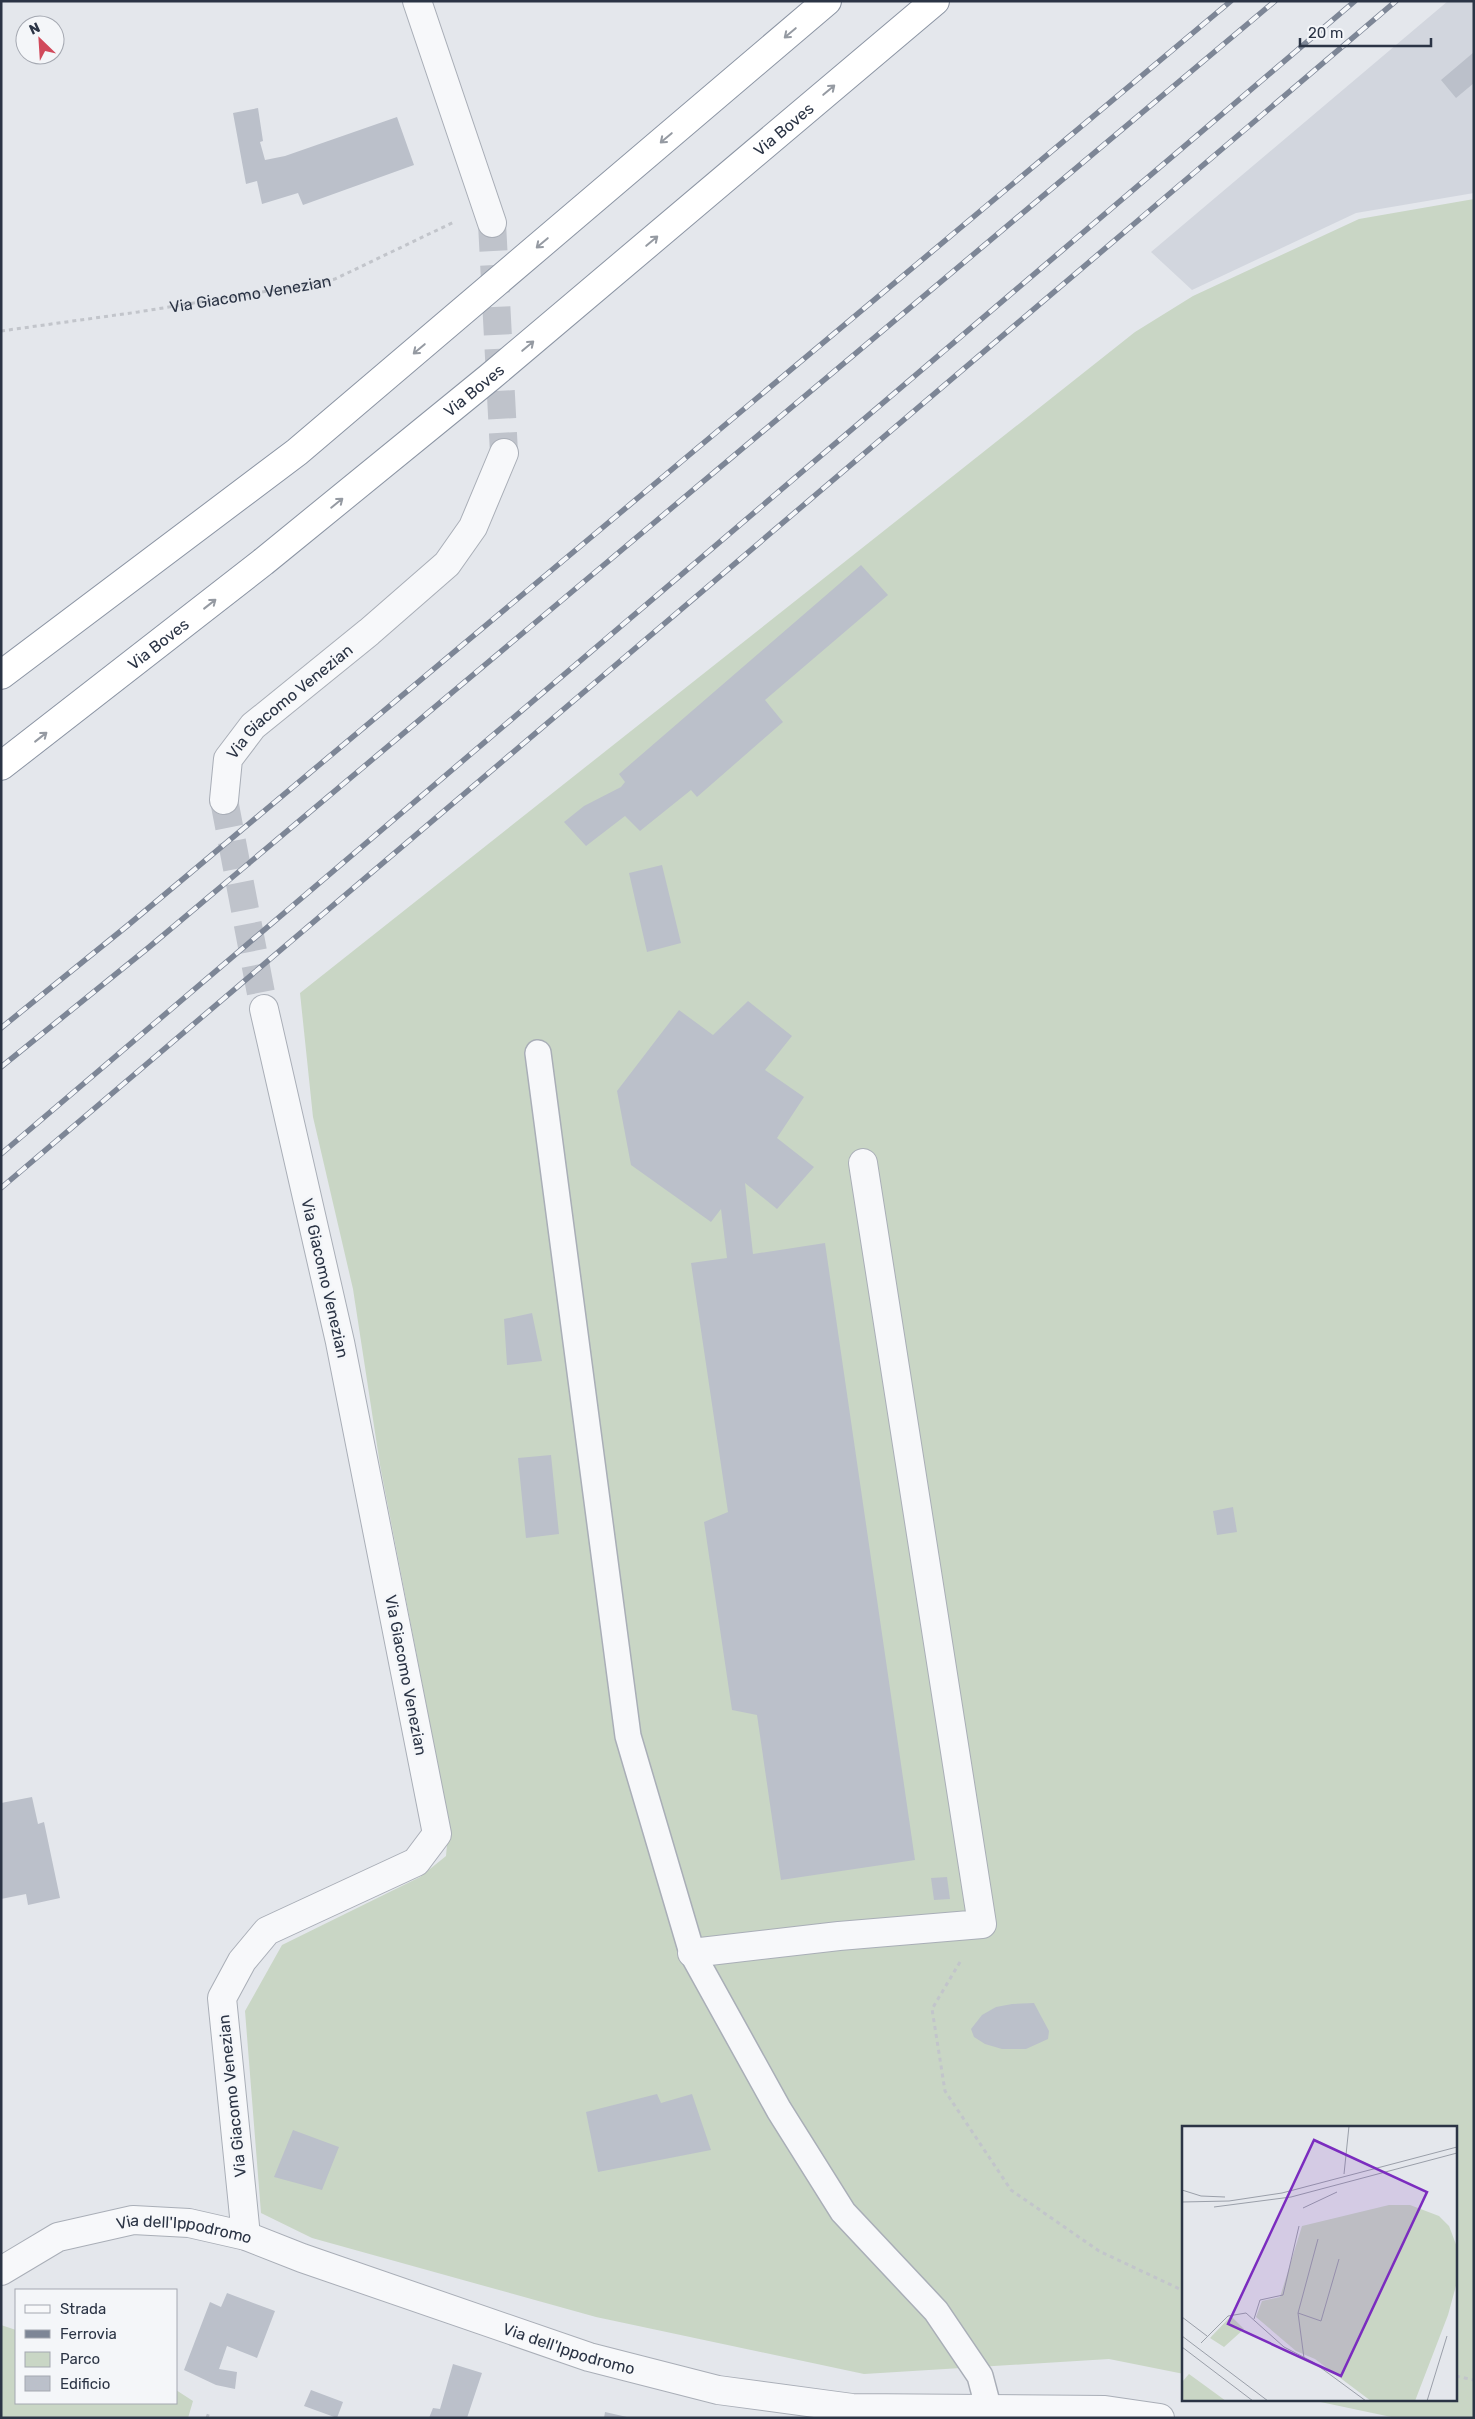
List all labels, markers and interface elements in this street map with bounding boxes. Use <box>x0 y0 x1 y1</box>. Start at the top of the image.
north arrow <box>15 15 65 65</box>
scale bar <box>1300 15 1431 47</box>
text: N <box>27 19 43 39</box>
text: 20 m <box>1308 24 1343 42</box>
one-way arrow <box>784 27 797 38</box>
one-way arrow <box>823 85 836 96</box>
street label: Via Boves <box>750 98 817 160</box>
one-way arrow <box>660 132 673 144</box>
one-way arrow <box>645 235 658 246</box>
one-way arrow <box>536 238 549 249</box>
street label: Via Giacomo Venezian <box>168 271 333 316</box>
one-way arrow <box>521 340 534 351</box>
one-way arrow <box>412 343 425 354</box>
street label: Via Boves <box>440 360 508 420</box>
one-way arrow <box>330 497 343 508</box>
one-way arrow <box>203 599 216 610</box>
street label: Via Boves <box>124 614 192 673</box>
street label: Via Giacomo Venezian <box>222 640 356 762</box>
one-way arrow <box>34 731 47 742</box>
street label: Via Giacomo Venezian <box>297 1196 353 1360</box>
street label: Via Giacomo Venezian <box>381 1593 431 1757</box>
street label: Via Giacomo Venezian <box>214 2014 250 2178</box>
inset map <box>1182 2126 1458 2402</box>
street label: Via dell'Ippodromo <box>114 2210 255 2247</box>
legend <box>15 2289 178 2404</box>
text: Strada <box>60 2300 106 2318</box>
street label: Via dell'Ippodromo <box>500 2319 637 2378</box>
text: Ferrovia <box>60 2325 117 2343</box>
text: Parco <box>60 2350 100 2368</box>
text: Edificio <box>60 2375 110 2393</box>

